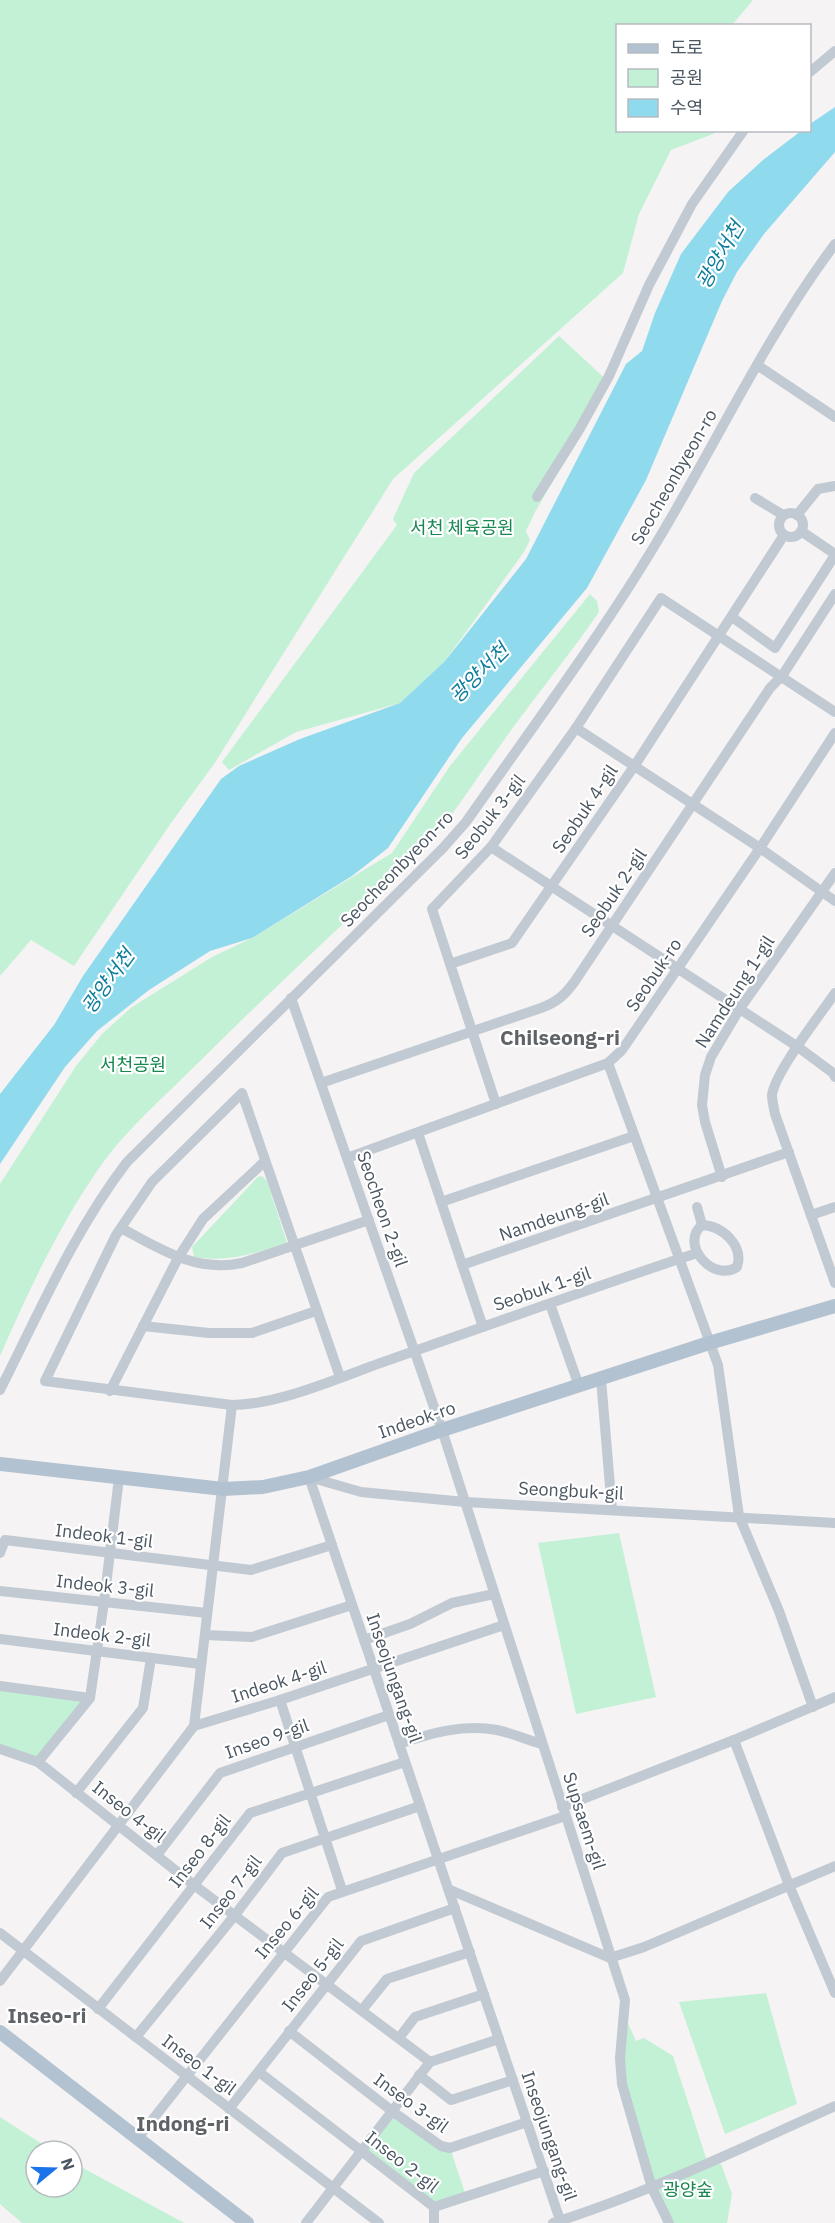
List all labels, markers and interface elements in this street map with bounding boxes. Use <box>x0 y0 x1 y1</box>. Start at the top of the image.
legend <box>616 24 811 132</box>
text: 도로 <box>670 36 703 59</box>
text: 공원 <box>670 66 703 89</box>
text: 수역 <box>670 96 703 119</box>
water label: 광양서천 <box>689 214 751 293</box>
street label: Seocheonbyeon-ro <box>625 405 722 549</box>
park label: 서천 체육공원 <box>410 516 514 539</box>
water label: 광양서천 <box>443 635 516 708</box>
street label: Seobuk 4-gil <box>547 760 623 857</box>
street label: Seobuk 3-gil <box>449 769 530 864</box>
street label: Seocheonbyeon-ro <box>335 806 458 932</box>
street label: Seobuk 2-gil <box>576 844 652 941</box>
street label: Namdeung 1-gil <box>690 931 780 1052</box>
street label: Seobuk-ro <box>621 934 686 1016</box>
water label: 광양서천 <box>75 941 142 1018</box>
district label: Chilseong-ri <box>500 1023 620 1051</box>
park label: 서천공원 <box>100 1053 166 1076</box>
street label: Seocheon 2-gil <box>352 1148 413 1270</box>
street label: Namdeung-gil <box>496 1187 612 1246</box>
street label: Seobuk 1-gil <box>490 1261 594 1316</box>
street label: Indeok-ro <box>375 1396 459 1443</box>
street label: Seongbuk-gil <box>518 1476 624 1505</box>
street label: Indeok 1-gil <box>54 1518 154 1553</box>
street label: Indeok 3-gil <box>55 1569 155 1602</box>
street label: Inseojungang-gil <box>361 1610 428 1746</box>
street label: Indeok 2-gil <box>52 1617 152 1652</box>
street label: Indeok 4-gil <box>228 1655 329 1708</box>
street label: Inseo 9-gil <box>222 1713 312 1764</box>
street label: Supsaem-gil <box>558 1769 611 1873</box>
street label: Inseo 4-gil <box>88 1776 171 1848</box>
street label: Inseo 8-gil <box>164 1809 236 1892</box>
street label: Inseo 7-gil <box>195 1850 267 1933</box>
street label: Inseo 6-gil <box>250 1882 324 1964</box>
street label: Inseo 5-gil <box>277 1933 349 2016</box>
district label: Inseo-ri <box>8 2001 86 2029</box>
street label: Inseo 1-gil <box>158 2029 241 2100</box>
street label: Inseo 3-gil <box>369 2068 453 2138</box>
street label: Inseojungang-gil <box>516 2068 583 2204</box>
district label: Indong-ri <box>136 2109 230 2137</box>
street label: Inseo 2-gil <box>361 2126 444 2198</box>
north arrow <box>24 2139 84 2199</box>
text: N <box>57 2155 80 2173</box>
park label: 광양숲 <box>663 2178 713 2201</box>

